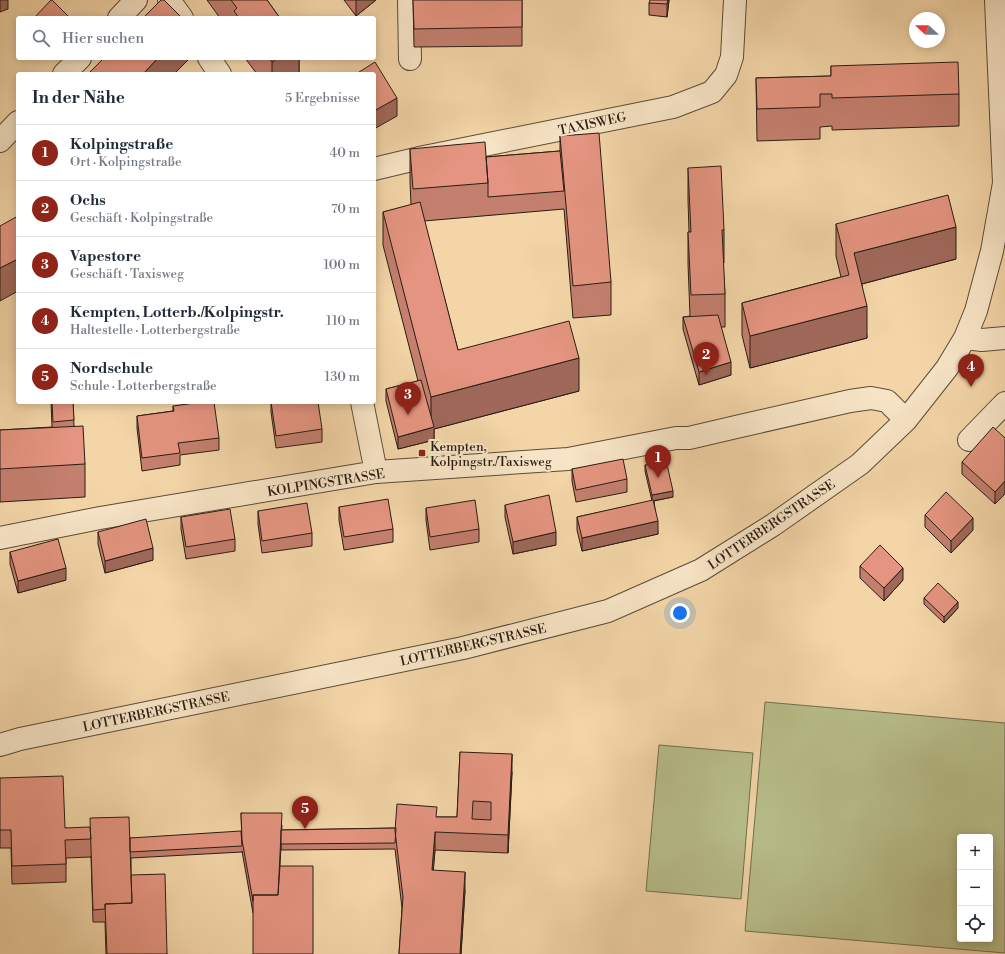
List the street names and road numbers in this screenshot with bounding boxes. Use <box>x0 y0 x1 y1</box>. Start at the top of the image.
street label: TAXISWEG <box>557 109 628 139</box>
street label: KOLPINGSTRASSE <box>266 466 386 500</box>
street label: LOTTERBERGSTRASSE <box>705 476 838 573</box>
street label: LOTTERBERGSTRASSE <box>398 620 548 670</box>
street label: LOTTERBERGSTRASSE <box>81 689 231 735</box>

